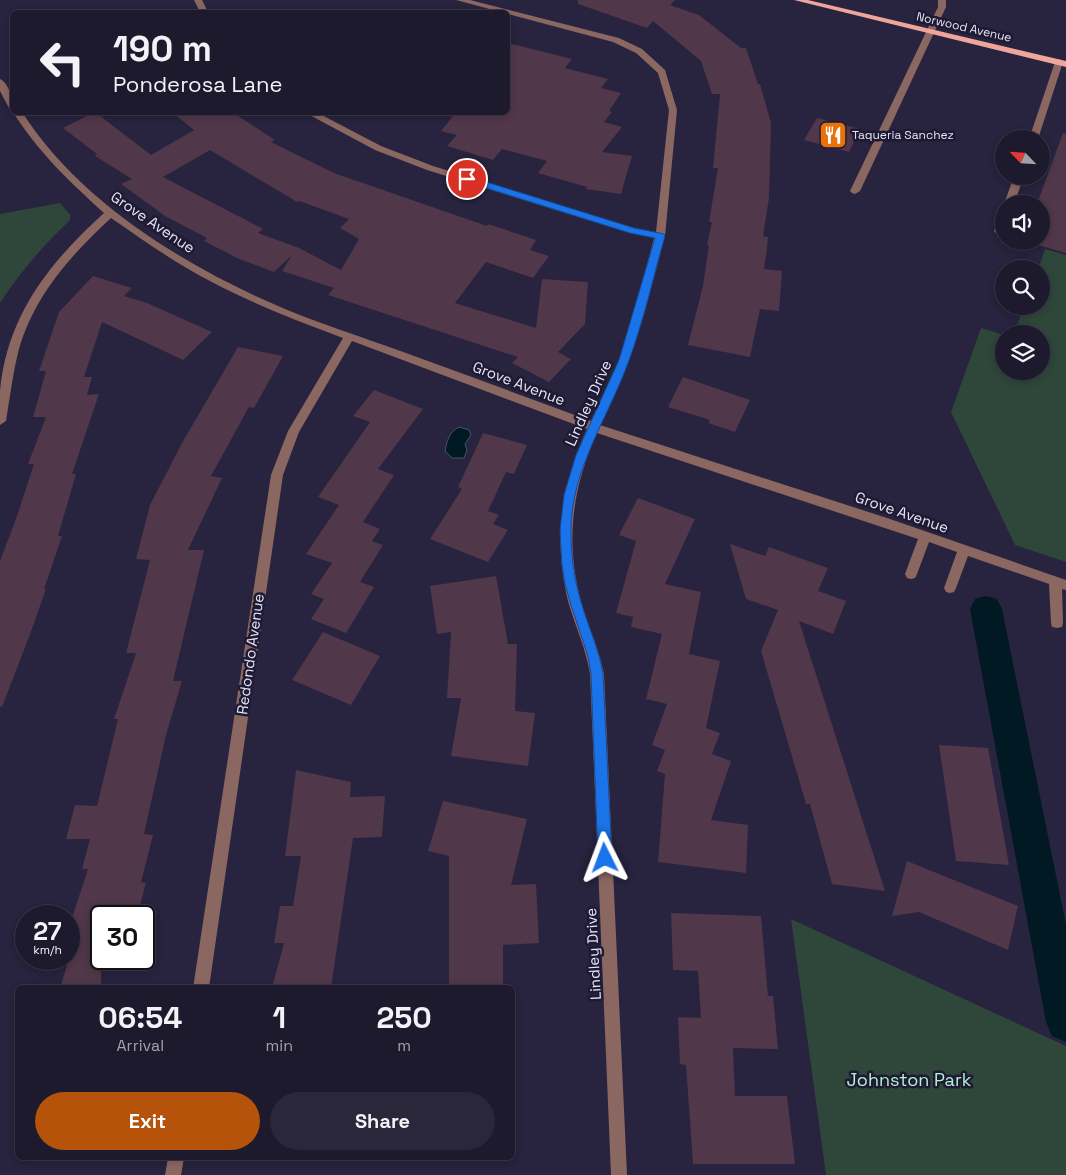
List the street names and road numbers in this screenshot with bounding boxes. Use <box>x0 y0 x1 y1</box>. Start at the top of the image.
street label: Norwood Avenue <box>915 8 1013 46</box>
street label: Grove Avenue <box>107 187 199 257</box>
street label: Grove Avenue <box>470 357 568 409</box>
street label: Lindley Drive <box>561 357 615 449</box>
street label: Grove Avenue <box>853 487 951 537</box>
street label: Redondo Avenue <box>232 592 268 716</box>
street label: Lindley Drive <box>581 907 605 1001</box>

